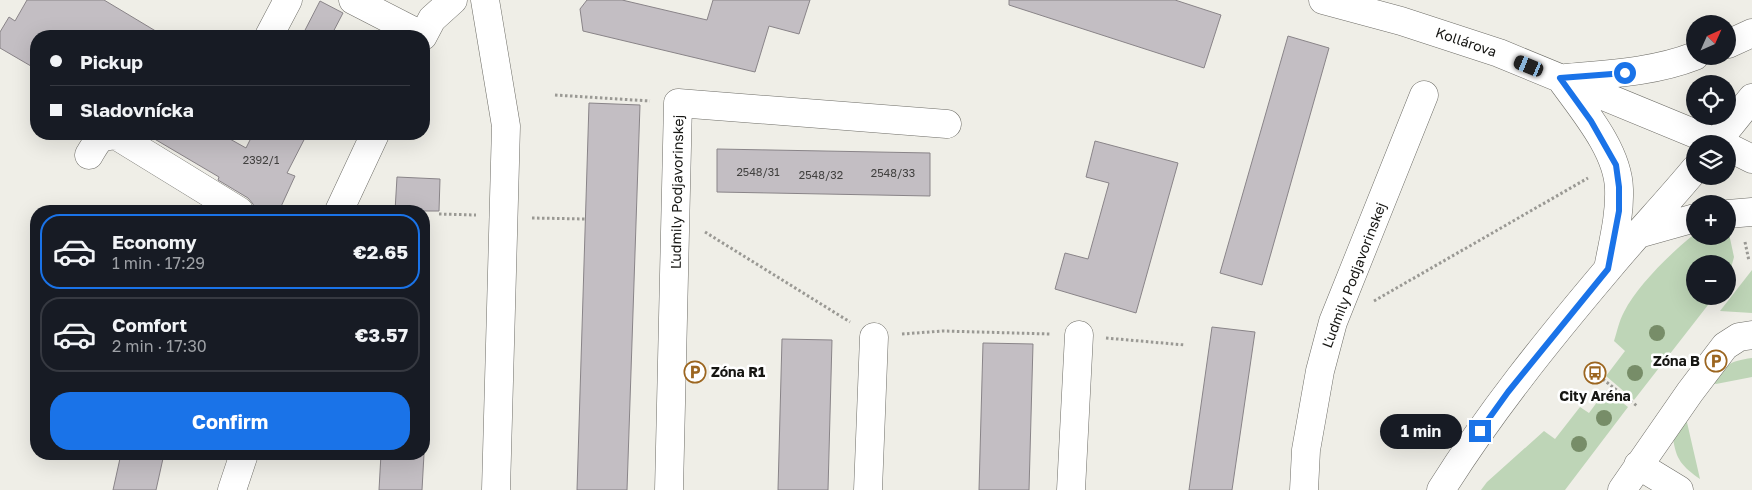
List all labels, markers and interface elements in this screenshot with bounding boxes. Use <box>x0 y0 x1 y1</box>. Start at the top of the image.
north arrow <box>1686 15 1736 65</box>
map controls <box>1686 15 1736 305</box>
street label: Kollárova <box>1433 23 1499 60</box>
text: Pickup <box>80 50 143 73</box>
car <box>1512 53 1545 79</box>
route start <box>1614 62 1636 84</box>
button: locate <box>1686 75 1736 125</box>
text: Sladovnícka <box>80 98 194 121</box>
street label: Ľudmily Podjavorinskej <box>667 115 686 269</box>
button: layers <box>1686 135 1736 185</box>
house number: 2392/1 <box>243 153 279 166</box>
house number: 2548/31 <box>736 165 780 178</box>
house number: 2548/33 <box>871 166 915 179</box>
house number: 2548/32 <box>799 168 843 181</box>
button: + <box>1686 195 1736 245</box>
street label: Ľudmily Podjavorinskej <box>1318 200 1389 350</box>
icon: car <box>52 229 97 274</box>
text: Economy <box>112 230 197 253</box>
text: €2.65 <box>353 240 408 263</box>
text: 1 min · 17:29 <box>112 253 205 273</box>
button: − <box>1686 255 1736 305</box>
icon: car <box>52 312 97 357</box>
text: Comfort <box>112 313 187 336</box>
text: €3.57 <box>355 323 408 346</box>
text: 2 min · 17:30 <box>112 336 207 356</box>
parking icon: Zóna B <box>1704 349 1728 373</box>
place label: Zóna B <box>1653 352 1700 369</box>
parking icon: Zóna R1 <box>683 360 707 384</box>
bus stop icon: City Aréna <box>1583 361 1607 385</box>
place label: Zóna R1 <box>711 363 765 380</box>
place label: City Aréna <box>1559 387 1631 404</box>
button: Confirm <box>50 392 410 450</box>
callout: 1 min <box>1380 414 1462 448</box>
route end <box>1469 420 1491 442</box>
text: 1 min <box>1401 421 1441 441</box>

